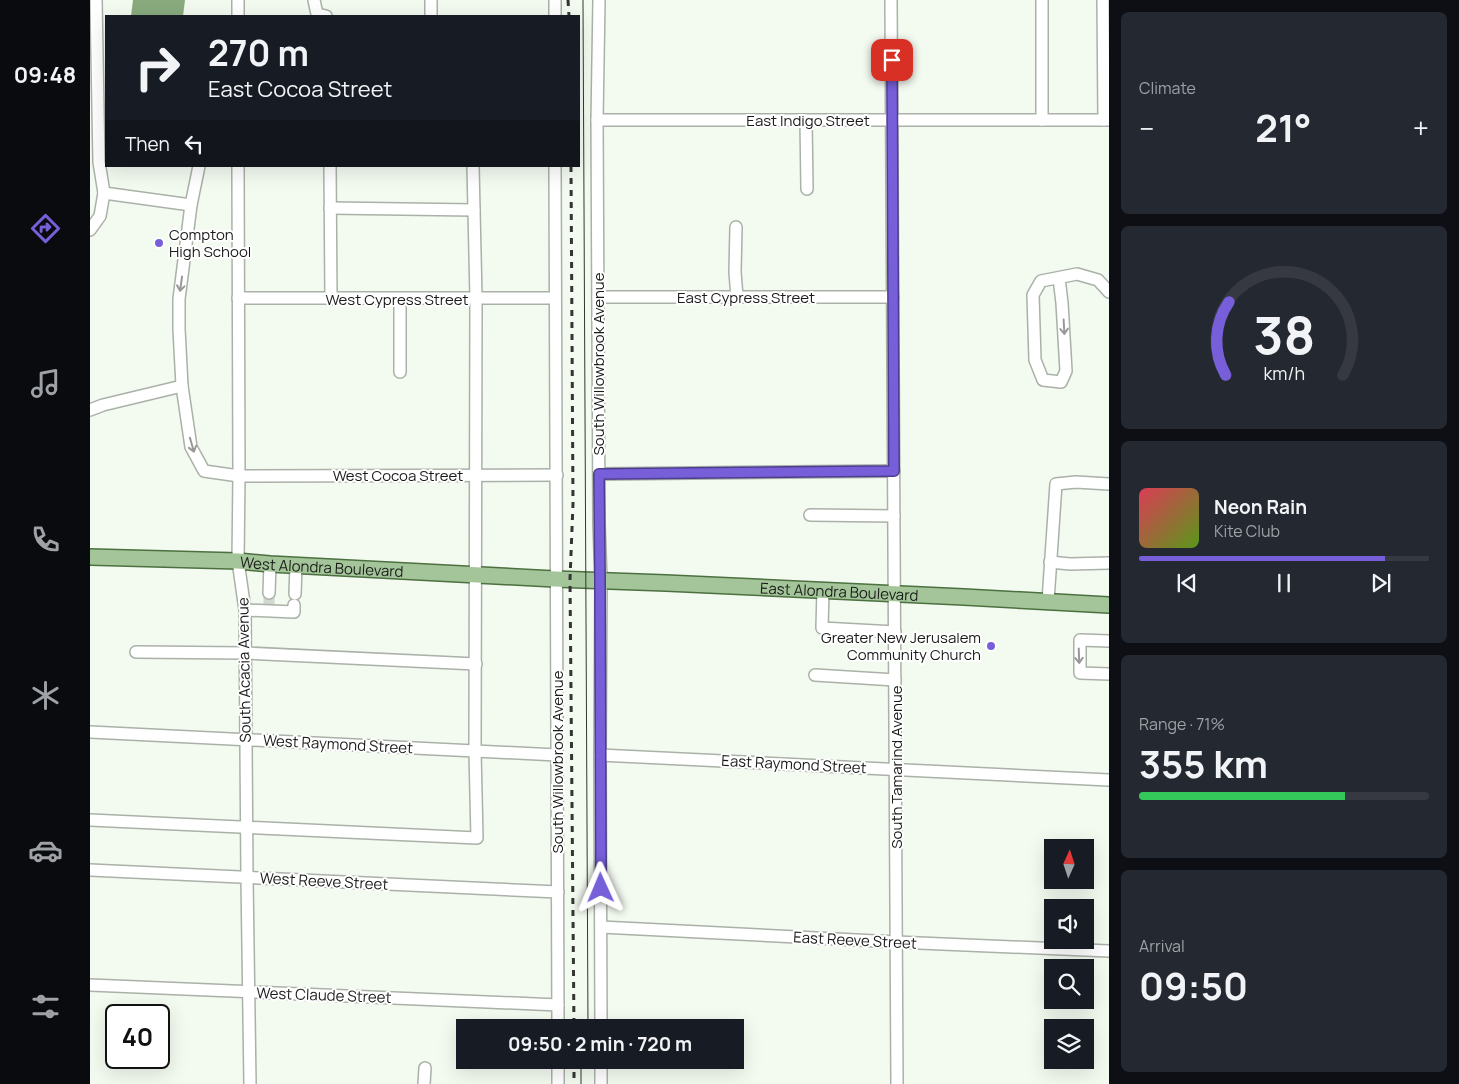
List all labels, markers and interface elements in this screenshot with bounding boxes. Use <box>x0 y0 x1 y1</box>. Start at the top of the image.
text: 270 m <box>208 29 309 77</box>
icon: right <box>125 35 190 100</box>
pin <box>871 39 913 81</box>
icon: arrive <box>878 46 906 74</box>
text: 09:48 <box>14 60 76 90</box>
text: East Cocoa Street <box>208 74 392 104</box>
text: Climate <box>1139 77 1196 99</box>
text: 21° <box>1255 101 1312 153</box>
text: − <box>1139 109 1154 147</box>
text: + <box>1413 109 1429 147</box>
street label: East Indigo Street <box>746 110 870 131</box>
icon: left <box>180 130 208 158</box>
text: Then <box>125 131 170 157</box>
icon: directions <box>28 211 63 246</box>
place label: Compton High School <box>169 224 251 262</box>
marker: Compton High School <box>153 237 165 249</box>
street label: South Willowbrook Avenue <box>588 272 609 455</box>
one-way arrow <box>176 275 186 291</box>
street label: East Cypress Street <box>677 287 815 308</box>
street label: West Cypress Street <box>325 289 469 310</box>
text: 38 <box>1253 299 1315 370</box>
one-way arrow <box>1059 318 1068 334</box>
text: km/h <box>1263 361 1305 385</box>
icon: music <box>28 366 63 401</box>
one-way arrow <box>187 437 197 453</box>
street label: West Cocoa Street <box>333 465 463 486</box>
text: Neon Rain <box>1214 494 1307 520</box>
text: Kite Club <box>1214 520 1280 542</box>
icon: phone <box>28 522 63 557</box>
street label: West Alondra Boulevard <box>239 551 404 582</box>
icon: previous <box>1173 569 1201 597</box>
icon: pause <box>1270 569 1298 597</box>
icon: next <box>1367 569 1395 597</box>
street label: East Alondra Boulevard <box>759 577 919 605</box>
street label: South Acacia Avenue <box>232 597 256 743</box>
place label: Greater New Jerusalem Community Church <box>821 627 981 665</box>
marker: Greater New Jerusalem Community Church <box>985 640 997 652</box>
one-way arrow <box>1075 648 1084 664</box>
street label: South Willowbrook Avenue <box>547 670 568 853</box>
icon: climate <box>28 678 63 713</box>
street label: South Tamarind Avenue <box>886 685 907 849</box>
text: Range · 71% <box>1139 713 1225 735</box>
street label: West Raymond Street <box>262 730 414 758</box>
text: 355 km <box>1139 737 1268 789</box>
street label: East Raymond Street <box>721 750 867 778</box>
icon: car <box>28 833 63 868</box>
north arrow <box>1044 839 1094 889</box>
map controls <box>1044 839 1094 1069</box>
position arrow <box>574 861 626 913</box>
street label: West Reeve Street <box>259 867 389 895</box>
button: sound <box>1044 899 1094 949</box>
street label: East Reeve Street <box>793 926 917 954</box>
text: Arrival <box>1139 935 1185 957</box>
button: search <box>1044 959 1094 1009</box>
text: 09:50 <box>1139 959 1248 1011</box>
street label: West Claude Street <box>256 982 392 1008</box>
icon: filters <box>28 989 63 1024</box>
speed limit sign: 40 <box>105 1004 170 1069</box>
button: layers <box>1044 1019 1094 1069</box>
text: 09:50 · 2 min · 720 m <box>508 1031 692 1057</box>

